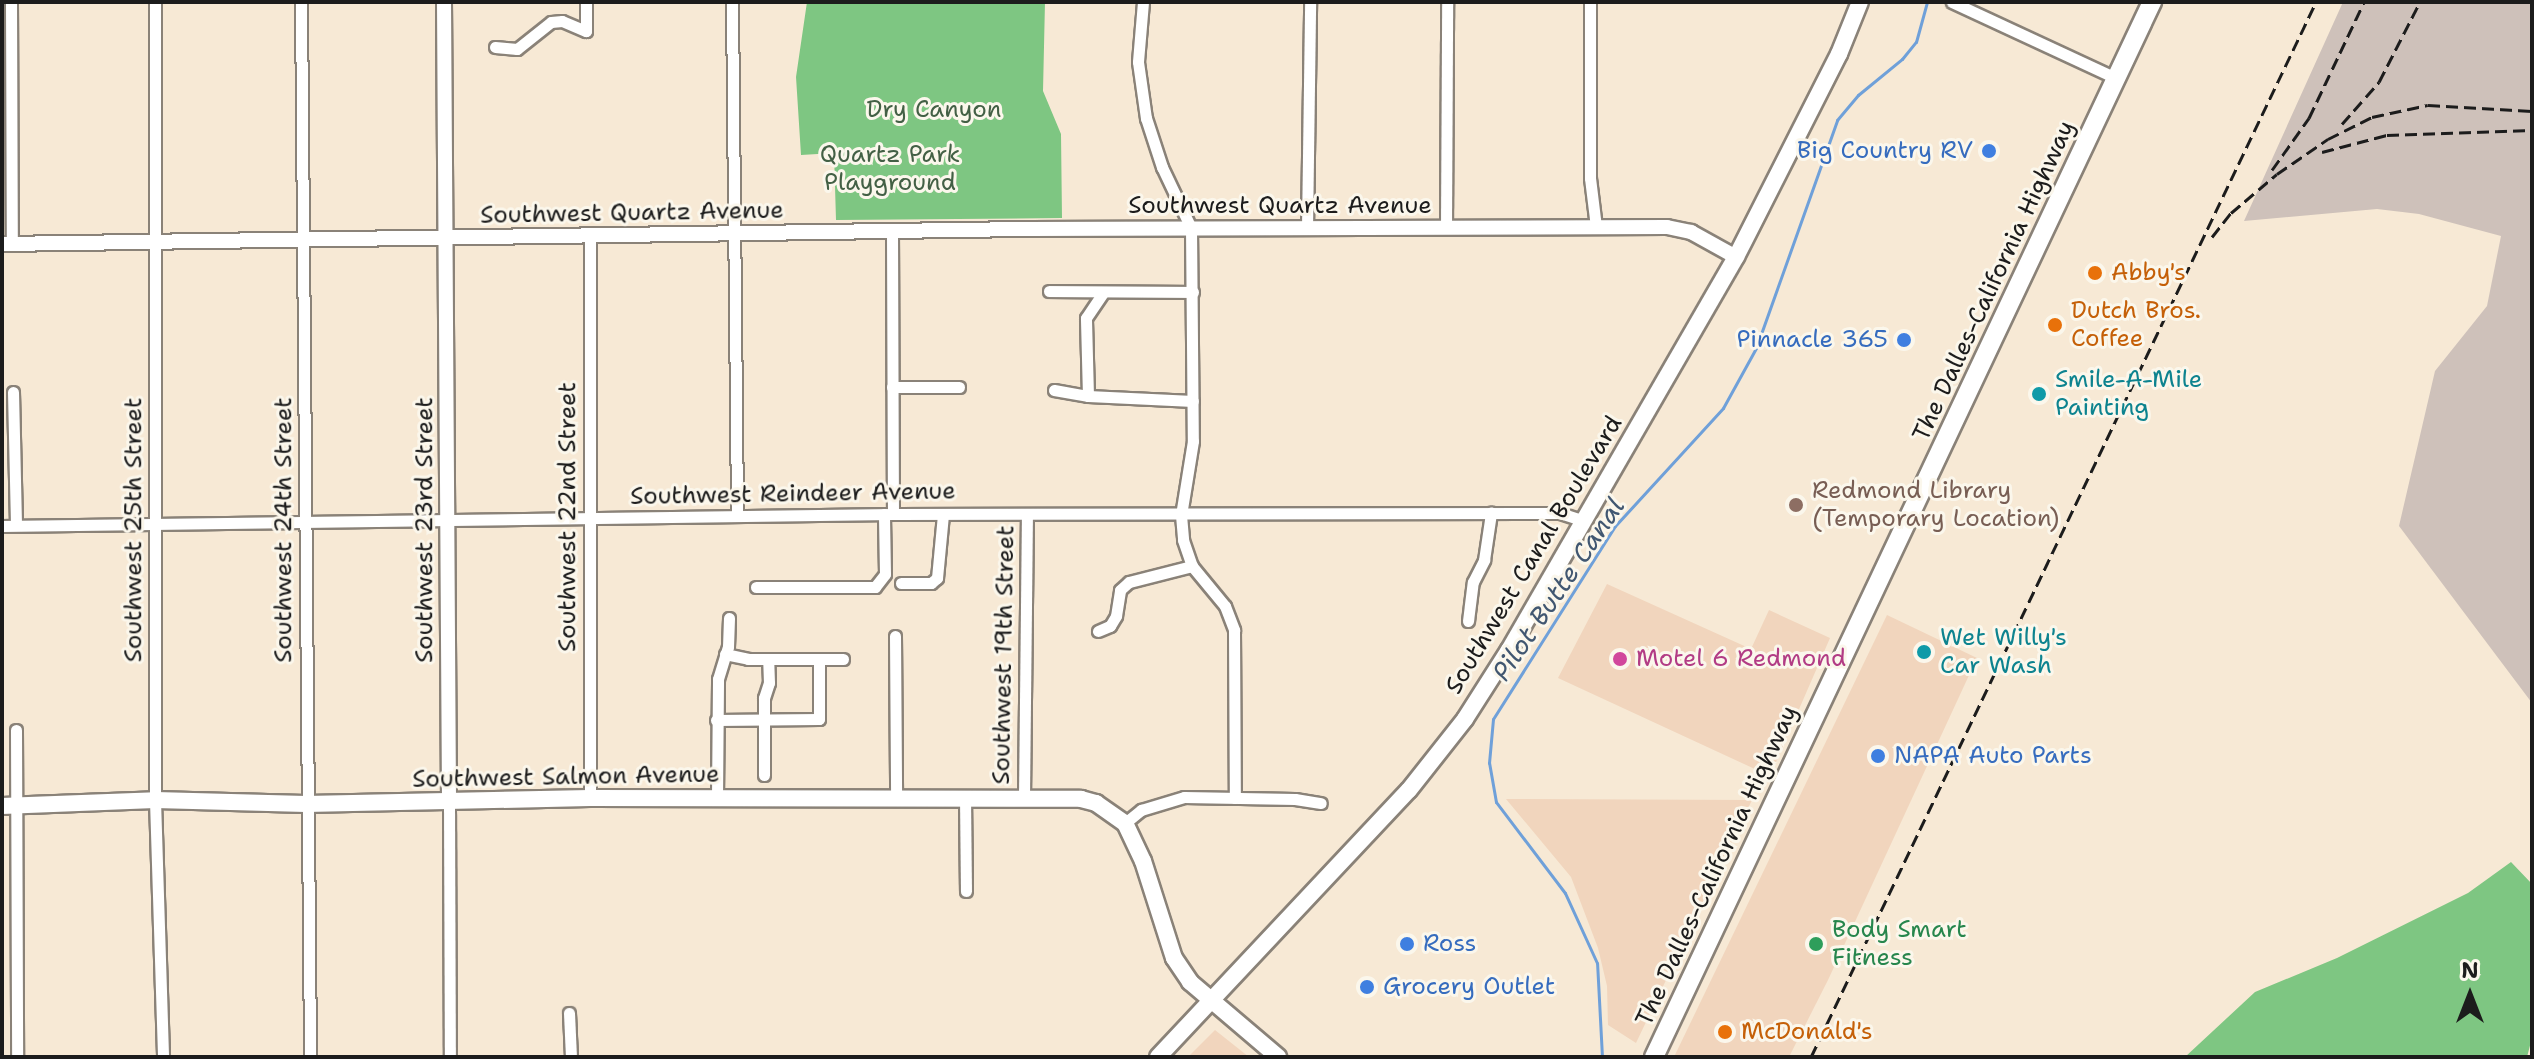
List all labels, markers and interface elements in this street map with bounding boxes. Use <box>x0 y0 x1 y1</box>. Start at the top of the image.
park label: Dry Canyon <box>867 96 1001 124</box>
street label: The Dalles-California Highway <box>1907 116 2081 446</box>
place label: Big Country RV <box>1797 137 1973 165</box>
park label: Quartz Park Playground <box>820 141 960 197</box>
marker: Big Country RV <box>1980 142 1998 160</box>
street label: Southwest Quartz Avenue <box>1128 192 1432 220</box>
street label: Southwest Quartz Avenue <box>480 196 784 230</box>
place label: Abby's <box>2111 259 2186 287</box>
marker: Abby's <box>2086 264 2104 282</box>
place label: Dutch Bros. Coffee <box>2071 297 2201 353</box>
marker: Dutch Bros. Coffee <box>2046 316 2064 334</box>
place label: Pinnacle 365 <box>1737 326 1888 354</box>
marker: Pinnacle 365 <box>1895 331 1913 349</box>
place label: Smile-A-Mile Painting <box>2055 366 2202 422</box>
street label: Southwest 22nd Street <box>554 382 582 652</box>
marker: Smile-A-Mile Painting <box>2030 385 2048 403</box>
street label: Southwest 24th Street <box>270 397 298 663</box>
street label: Southwest 23rd Street <box>411 397 439 663</box>
street label: Southwest 25th Street <box>120 398 148 662</box>
street label: Southwest Canal Boulevard <box>1439 411 1629 699</box>
street label: Southwest Reindeer Avenue <box>630 477 956 511</box>
place label: Redmond Library (Temporary Location) <box>1812 477 2059 533</box>
water label: Pilot Butte Canal <box>1485 492 1631 686</box>
marker: Redmond Library (Temporary Location) <box>1787 496 1805 514</box>
street label: Southwest 19th Street <box>987 525 1021 785</box>
place label: Wet Willy's Car Wash <box>1940 624 2067 680</box>
marker: Wet Willy's Car Wash <box>1915 643 1933 661</box>
place label: Motel 6 Redmond <box>1636 645 1846 673</box>
marker: Motel 6 Redmond <box>1611 650 1629 668</box>
street label: The Dalles-California Highway <box>1630 701 1804 1031</box>
place label: NAPA Auto Parts <box>1894 742 2092 770</box>
marker: NAPA Auto Parts <box>1869 747 1887 765</box>
street label: Southwest Salmon Avenue <box>412 760 720 794</box>
place label: Body Smart Fitness <box>1832 916 1967 972</box>
place label: Ross <box>1423 930 1476 958</box>
marker: Ross <box>1398 935 1416 953</box>
marker: Body Smart Fitness <box>1807 935 1825 953</box>
north arrow <box>2430 955 2510 1035</box>
text: N <box>2461 956 2479 985</box>
place label: Grocery Outlet <box>1383 973 1555 1001</box>
marker: Grocery Outlet <box>1358 978 1376 996</box>
place label: McDonald's <box>1741 1018 1873 1046</box>
marker: McDonald's <box>1716 1023 1734 1041</box>

